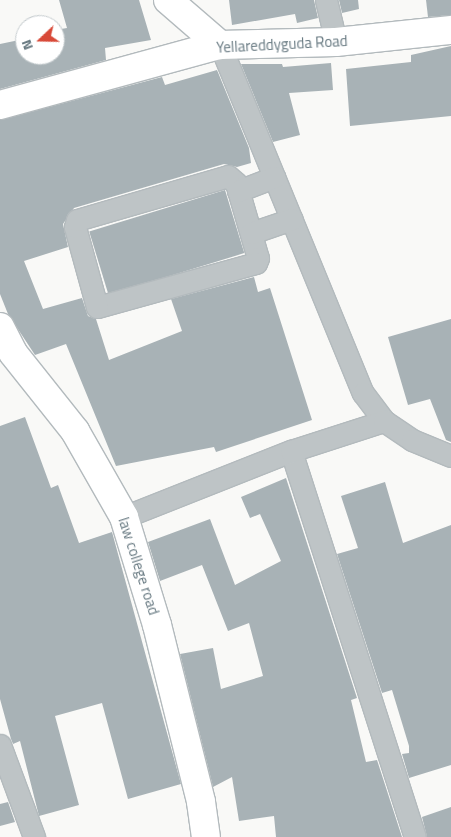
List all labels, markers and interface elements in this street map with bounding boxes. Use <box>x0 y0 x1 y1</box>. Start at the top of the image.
north arrow <box>15 15 65 65</box>
street label: Yellareddyguda Road <box>216 32 348 56</box>
text: N <box>15 37 38 53</box>
street label: law college road <box>115 515 163 617</box>

